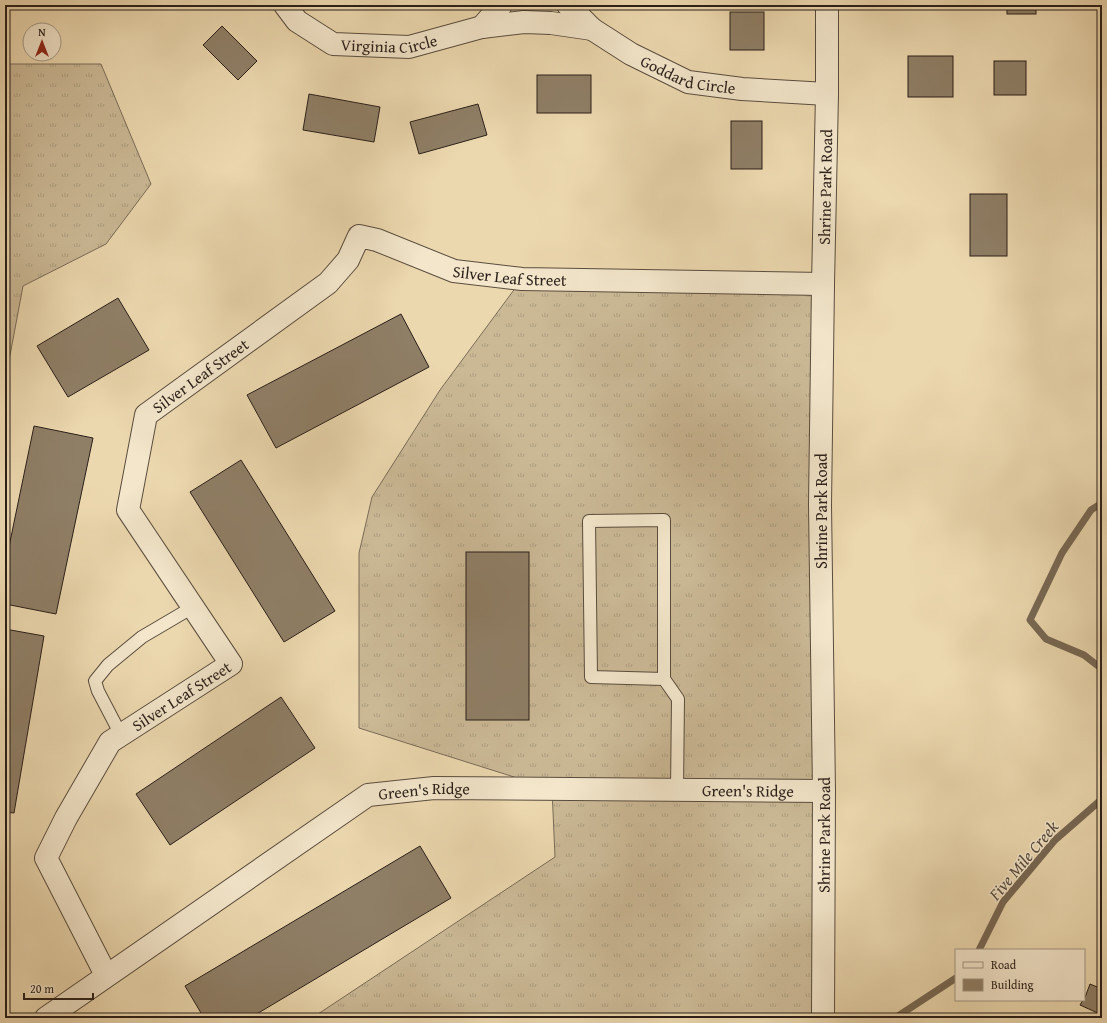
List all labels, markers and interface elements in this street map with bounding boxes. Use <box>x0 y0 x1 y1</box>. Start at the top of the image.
north arrow <box>22 22 62 62</box>
text: N <box>38 24 46 40</box>
street label: Virginia Circle <box>340 28 440 59</box>
street label: Goddard Circle <box>637 49 737 100</box>
street label: Shrine Park Road <box>812 128 838 245</box>
street label: Silver Leaf Street <box>451 259 567 292</box>
street label: Silver Leaf Street <box>147 332 254 419</box>
street label: Shrine Park Road <box>809 453 833 569</box>
street label: Silver Leaf Street <box>127 655 236 737</box>
street label: Green's Ridge <box>377 776 470 806</box>
street label: Shrine Park Road <box>812 776 836 893</box>
street label: Green's Ridge <box>702 778 794 803</box>
water label: Five Mile Creek <box>982 815 1064 906</box>
legend <box>955 949 1085 1001</box>
text: Road <box>991 956 1017 973</box>
scale bar <box>24 975 93 1001</box>
text: Building <box>991 976 1034 993</box>
text: 20 m <box>30 980 54 997</box>

